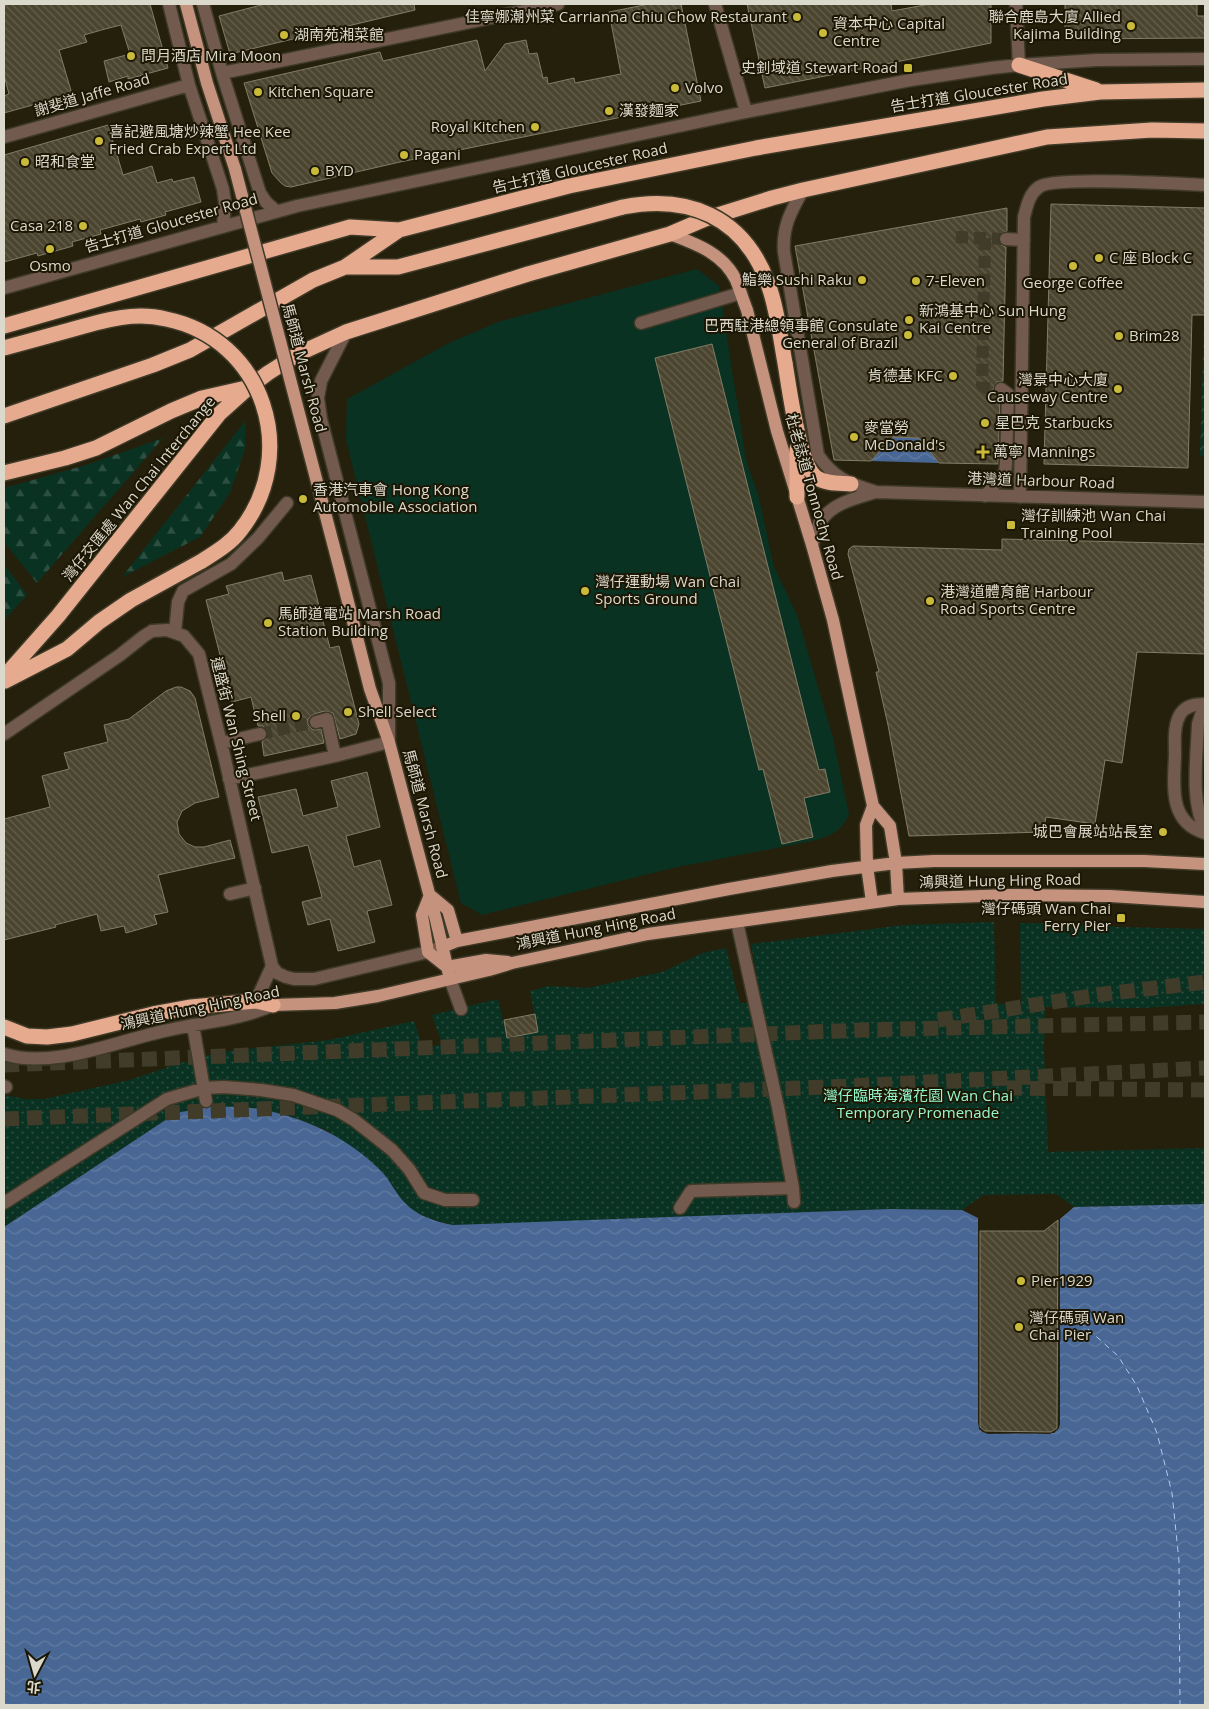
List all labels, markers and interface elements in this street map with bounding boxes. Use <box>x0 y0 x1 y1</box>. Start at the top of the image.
place label: 佳寧娜潮州菜 Carrianna Chiu Chow Restaurant <box>465 6 787 26</box>
place label: 聯合鹿島大廈 Allied Kajima Building <box>989 6 1121 43</box>
marker: 佳寧娜潮州菜 Carrianna Chiu Chow Restaurant <box>791 11 803 23</box>
place label: 資本中心 Capital Centre <box>833 13 945 50</box>
marker: 聯合鹿島大廈 Allied Kajima Building <box>1125 20 1137 32</box>
place label: 湖南苑湘菜館 <box>294 24 384 44</box>
marker: 資本中心 Capital Centre <box>817 27 829 39</box>
marker: 湖南苑湘菜館 <box>278 29 290 41</box>
place label: 問月酒店 Mira Moon <box>141 45 281 65</box>
marker: 問月酒店 Mira Moon <box>125 50 137 62</box>
place label: 史釗域道 Stewart Road <box>741 57 898 77</box>
marker: 史釗域道 Stewart Road <box>902 62 914 74</box>
street label: 謝斐道 Jaffe Road <box>32 68 152 120</box>
street label: 告士打道 Gloucester Road <box>889 68 1069 116</box>
place label: Volvo <box>685 77 723 97</box>
place label: Kitchen Square <box>268 81 374 101</box>
marker: Volvo <box>669 82 681 94</box>
marker: Kitchen Square <box>252 86 264 98</box>
place label: 漢發麵家 <box>619 100 679 120</box>
marker: 漢發麵家 <box>603 105 615 117</box>
place label: Royal Kitchen <box>431 116 525 136</box>
place label: 喜記避風塘炒辣蟹 Hee Kee Fried Crab Expert Ltd <box>109 121 291 158</box>
marker: Royal Kitchen <box>529 121 541 133</box>
marker: 喜記避風塘炒辣蟹 Hee Kee Fried Crab Expert Ltd <box>93 135 105 147</box>
street label: 告士打道 Gloucester Road <box>490 137 669 197</box>
place label: Pagani <box>414 144 461 164</box>
marker: Pagani <box>398 149 410 161</box>
place label: 昭和食堂 <box>35 151 95 171</box>
marker: 昭和食堂 <box>19 156 31 168</box>
place label: BYD <box>325 160 354 180</box>
marker: BYD <box>309 165 321 177</box>
street label: 告士打道 Gloucester Road <box>82 188 260 256</box>
place label: Casa 218 <box>10 215 73 235</box>
marker: Casa 218 <box>77 220 89 232</box>
marker: Osmo <box>44 243 56 255</box>
place label: C 座 Block C <box>1109 247 1192 267</box>
marker: C 座 Block C <box>1093 252 1105 264</box>
place label: Osmo <box>29 255 71 275</box>
marker: George Coffee <box>1067 260 1079 272</box>
place label: 鮨樂 Sushi Raku <box>742 269 852 289</box>
place label: 7-Eleven <box>926 270 985 290</box>
place label: George Coffee <box>1023 272 1123 292</box>
marker: 鮨樂 Sushi Raku <box>856 274 868 286</box>
marker: 7-Eleven <box>910 275 922 287</box>
place label: 新鴻基中心 Sun Hung Kai Centre <box>919 300 1066 337</box>
street label: 馬師道 Marsh Road <box>278 301 332 435</box>
marker: 新鴻基中心 Sun Hung Kai Centre <box>903 314 915 326</box>
place label: 巴西駐港總領事館 Consulate General of Brazil <box>704 315 898 352</box>
place label: Brim28 <box>1129 325 1180 345</box>
marker: 巴西駐港總領事館 Consulate General of Brazil <box>902 329 914 341</box>
marker: Brim28 <box>1113 330 1125 342</box>
place label: 肯德基 KFC <box>868 365 943 385</box>
place label: 灣景中心大廈 Causeway Centre <box>987 369 1108 406</box>
marker: 肯德基 KFC <box>947 370 959 382</box>
marker: 灣景中心大廈 Causeway Centre <box>1112 383 1124 395</box>
street label: 灣仔交匯處 Wan Chai Interchange <box>57 392 219 585</box>
street label: 杜老誌道 Tonnochy Road <box>782 411 848 582</box>
place label: 星巴克 Starbucks <box>995 412 1113 432</box>
place label: 麥當勞 McDonald's <box>864 417 946 454</box>
marker: 星巴克 Starbucks <box>979 417 991 429</box>
marker: 麥當勞 McDonald's <box>848 431 860 443</box>
place label: 萬寧 Mannings <box>993 441 1095 461</box>
marker: 萬寧 Mannings <box>977 446 989 458</box>
street label: 港灣道 Harbour Road <box>967 467 1115 493</box>
place label: 香港汽車會 Hong Kong Automobile Association <box>313 479 478 516</box>
marker: 香港汽車會 Hong Kong Automobile Association <box>297 493 309 505</box>
place label: 灣仔訓練池 Wan Chai Training Pool <box>1021 505 1166 542</box>
marker: 灣仔訓練池 Wan Chai Training Pool <box>1005 519 1017 531</box>
place label: 灣仔運動場 Wan Chai Sports Ground <box>595 571 740 608</box>
place label: 港灣道體育館 Harbour Road Sports Centre <box>940 581 1093 618</box>
marker: 灣仔運動場 Wan Chai Sports Ground <box>579 585 591 597</box>
marker: 港灣道體育館 Harbour Road Sports Centre <box>924 595 936 607</box>
place label: 馬師道電站 Marsh Road Station Building <box>278 603 441 640</box>
marker: 馬師道電站 Marsh Road Station Building <box>262 617 274 629</box>
street label: 運盛街 Wan Shing Street <box>207 655 267 823</box>
place label: Shell Select <box>358 701 437 721</box>
place label: Shell <box>253 705 286 725</box>
marker: Shell Select <box>342 706 354 718</box>
marker: Shell <box>290 710 302 722</box>
street label: 馬師道 Marsh Road <box>399 747 453 881</box>
place label: 城巴會展站站長室 <box>1033 821 1153 841</box>
marker: 城巴會展站站長室 <box>1157 826 1169 838</box>
street label: 鴻興道 Hung Hing Road <box>919 869 1081 891</box>
place label: 灣仔碼頭 Wan Chai Ferry Pier <box>981 898 1111 935</box>
street label: 鴻興道 Hung Hing Road <box>514 903 677 953</box>
marker: 灣仔碼頭 Wan Chai Ferry Pier <box>1115 912 1127 924</box>
street label: 鴻興道 Hung Hing Road <box>118 980 281 1034</box>
park label: 灣仔臨時海濱花園 Wan Chai Temporary Promenade <box>823 1085 1013 1122</box>
place label: Pier1929 <box>1031 1270 1093 1290</box>
marker: Pier1929 <box>1015 1275 1027 1287</box>
place label: 灣仔碼頭 Wan Chai Pier <box>1029 1307 1124 1344</box>
marker: 灣仔碼頭 Wan Chai Pier <box>1013 1321 1025 1333</box>
north arrow <box>10 1649 60 1699</box>
text: 北 <box>26 1677 42 1698</box>

